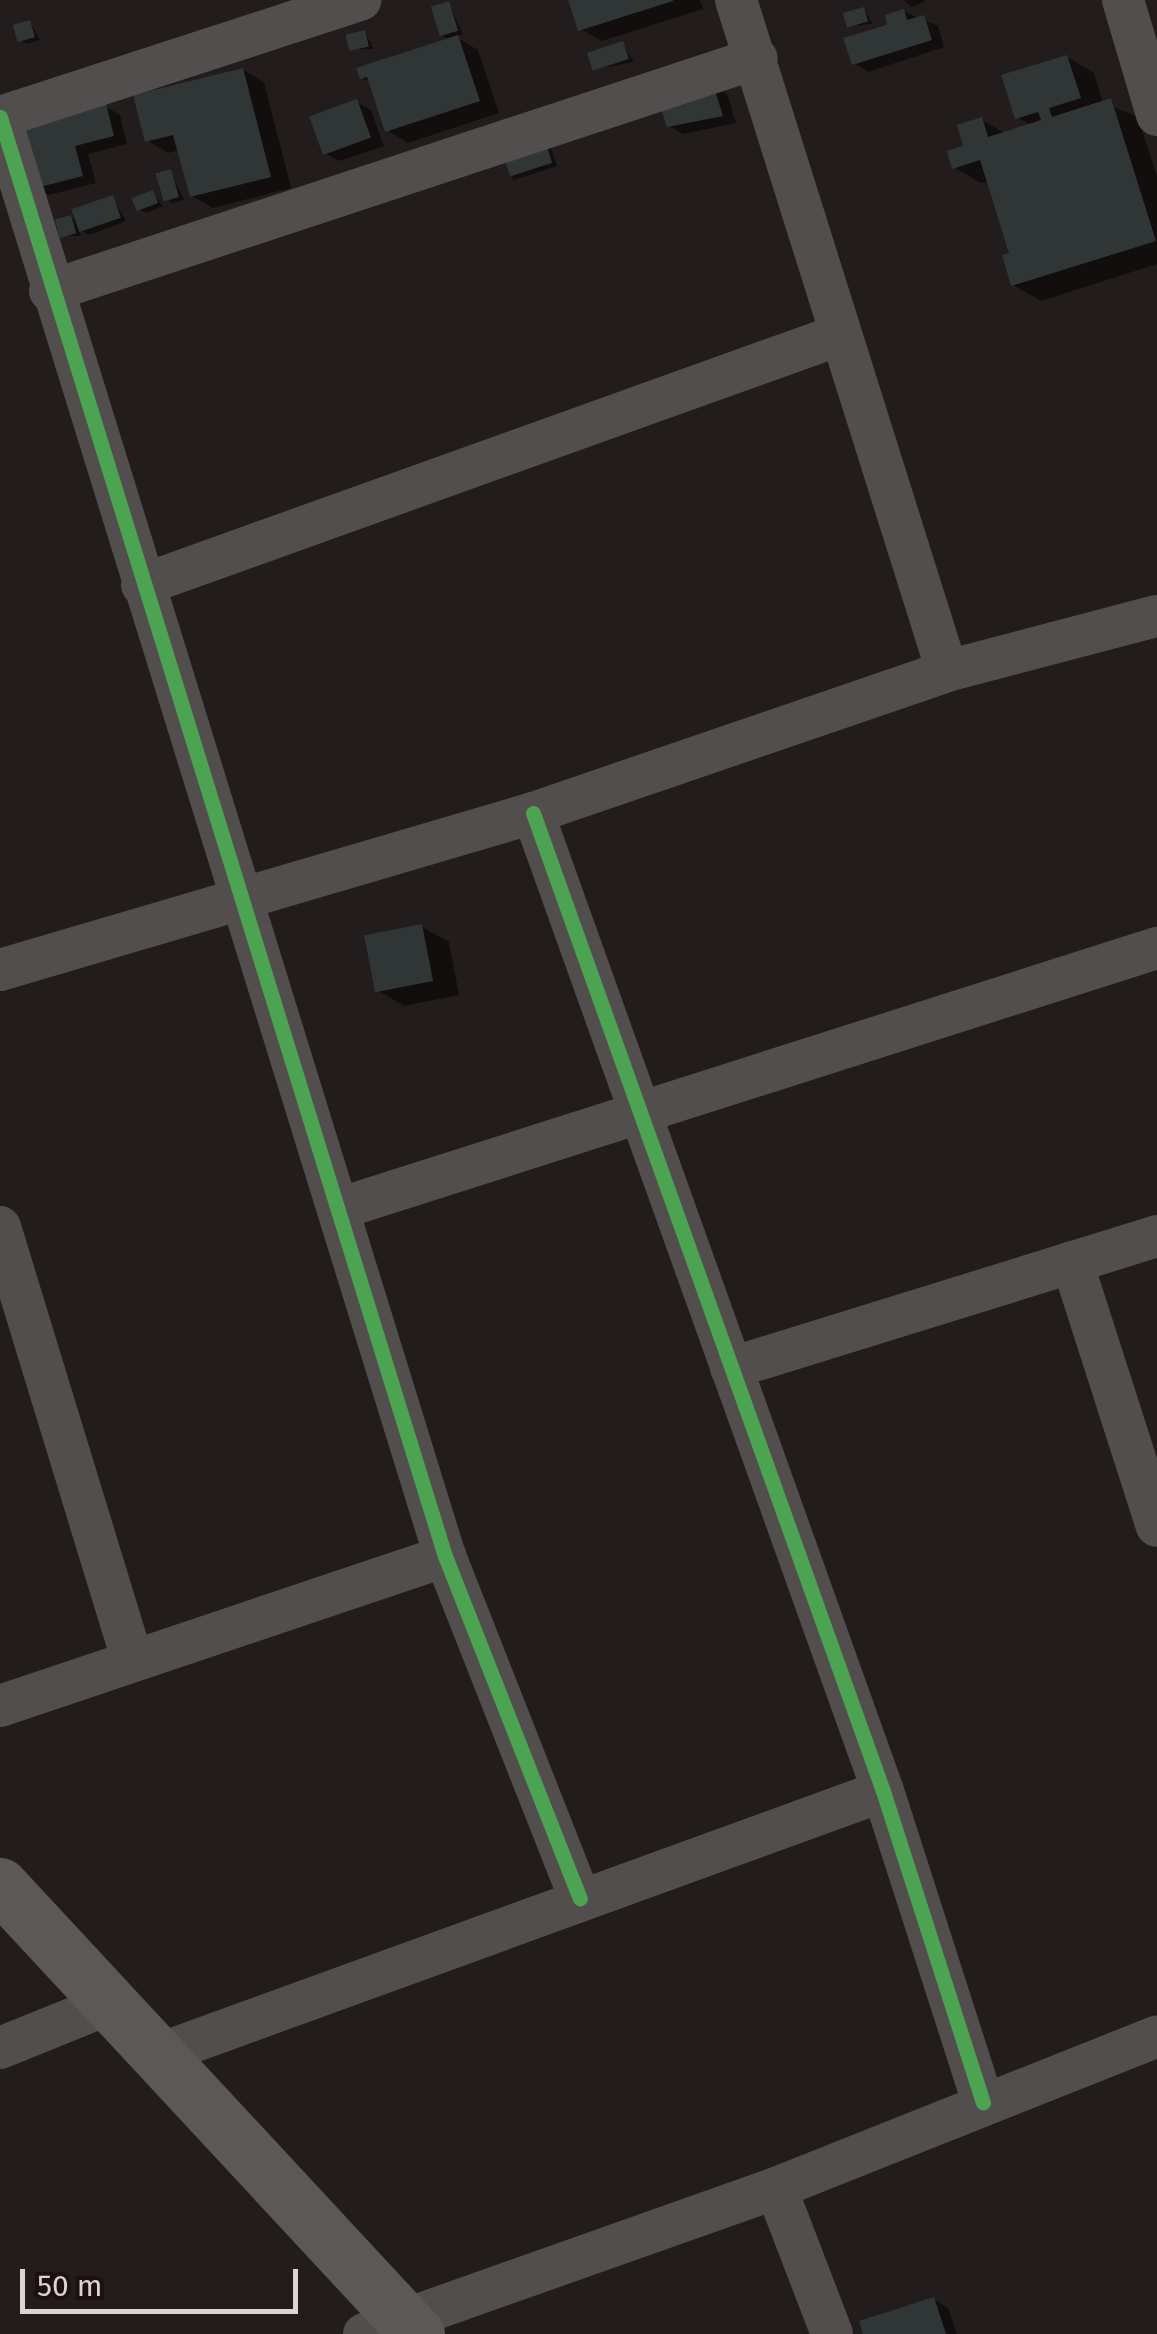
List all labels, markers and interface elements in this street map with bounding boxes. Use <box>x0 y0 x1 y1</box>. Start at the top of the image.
scale bar <box>25 2249 302 2311</box>
text: 50 m <box>37 2268 102 2304</box>

